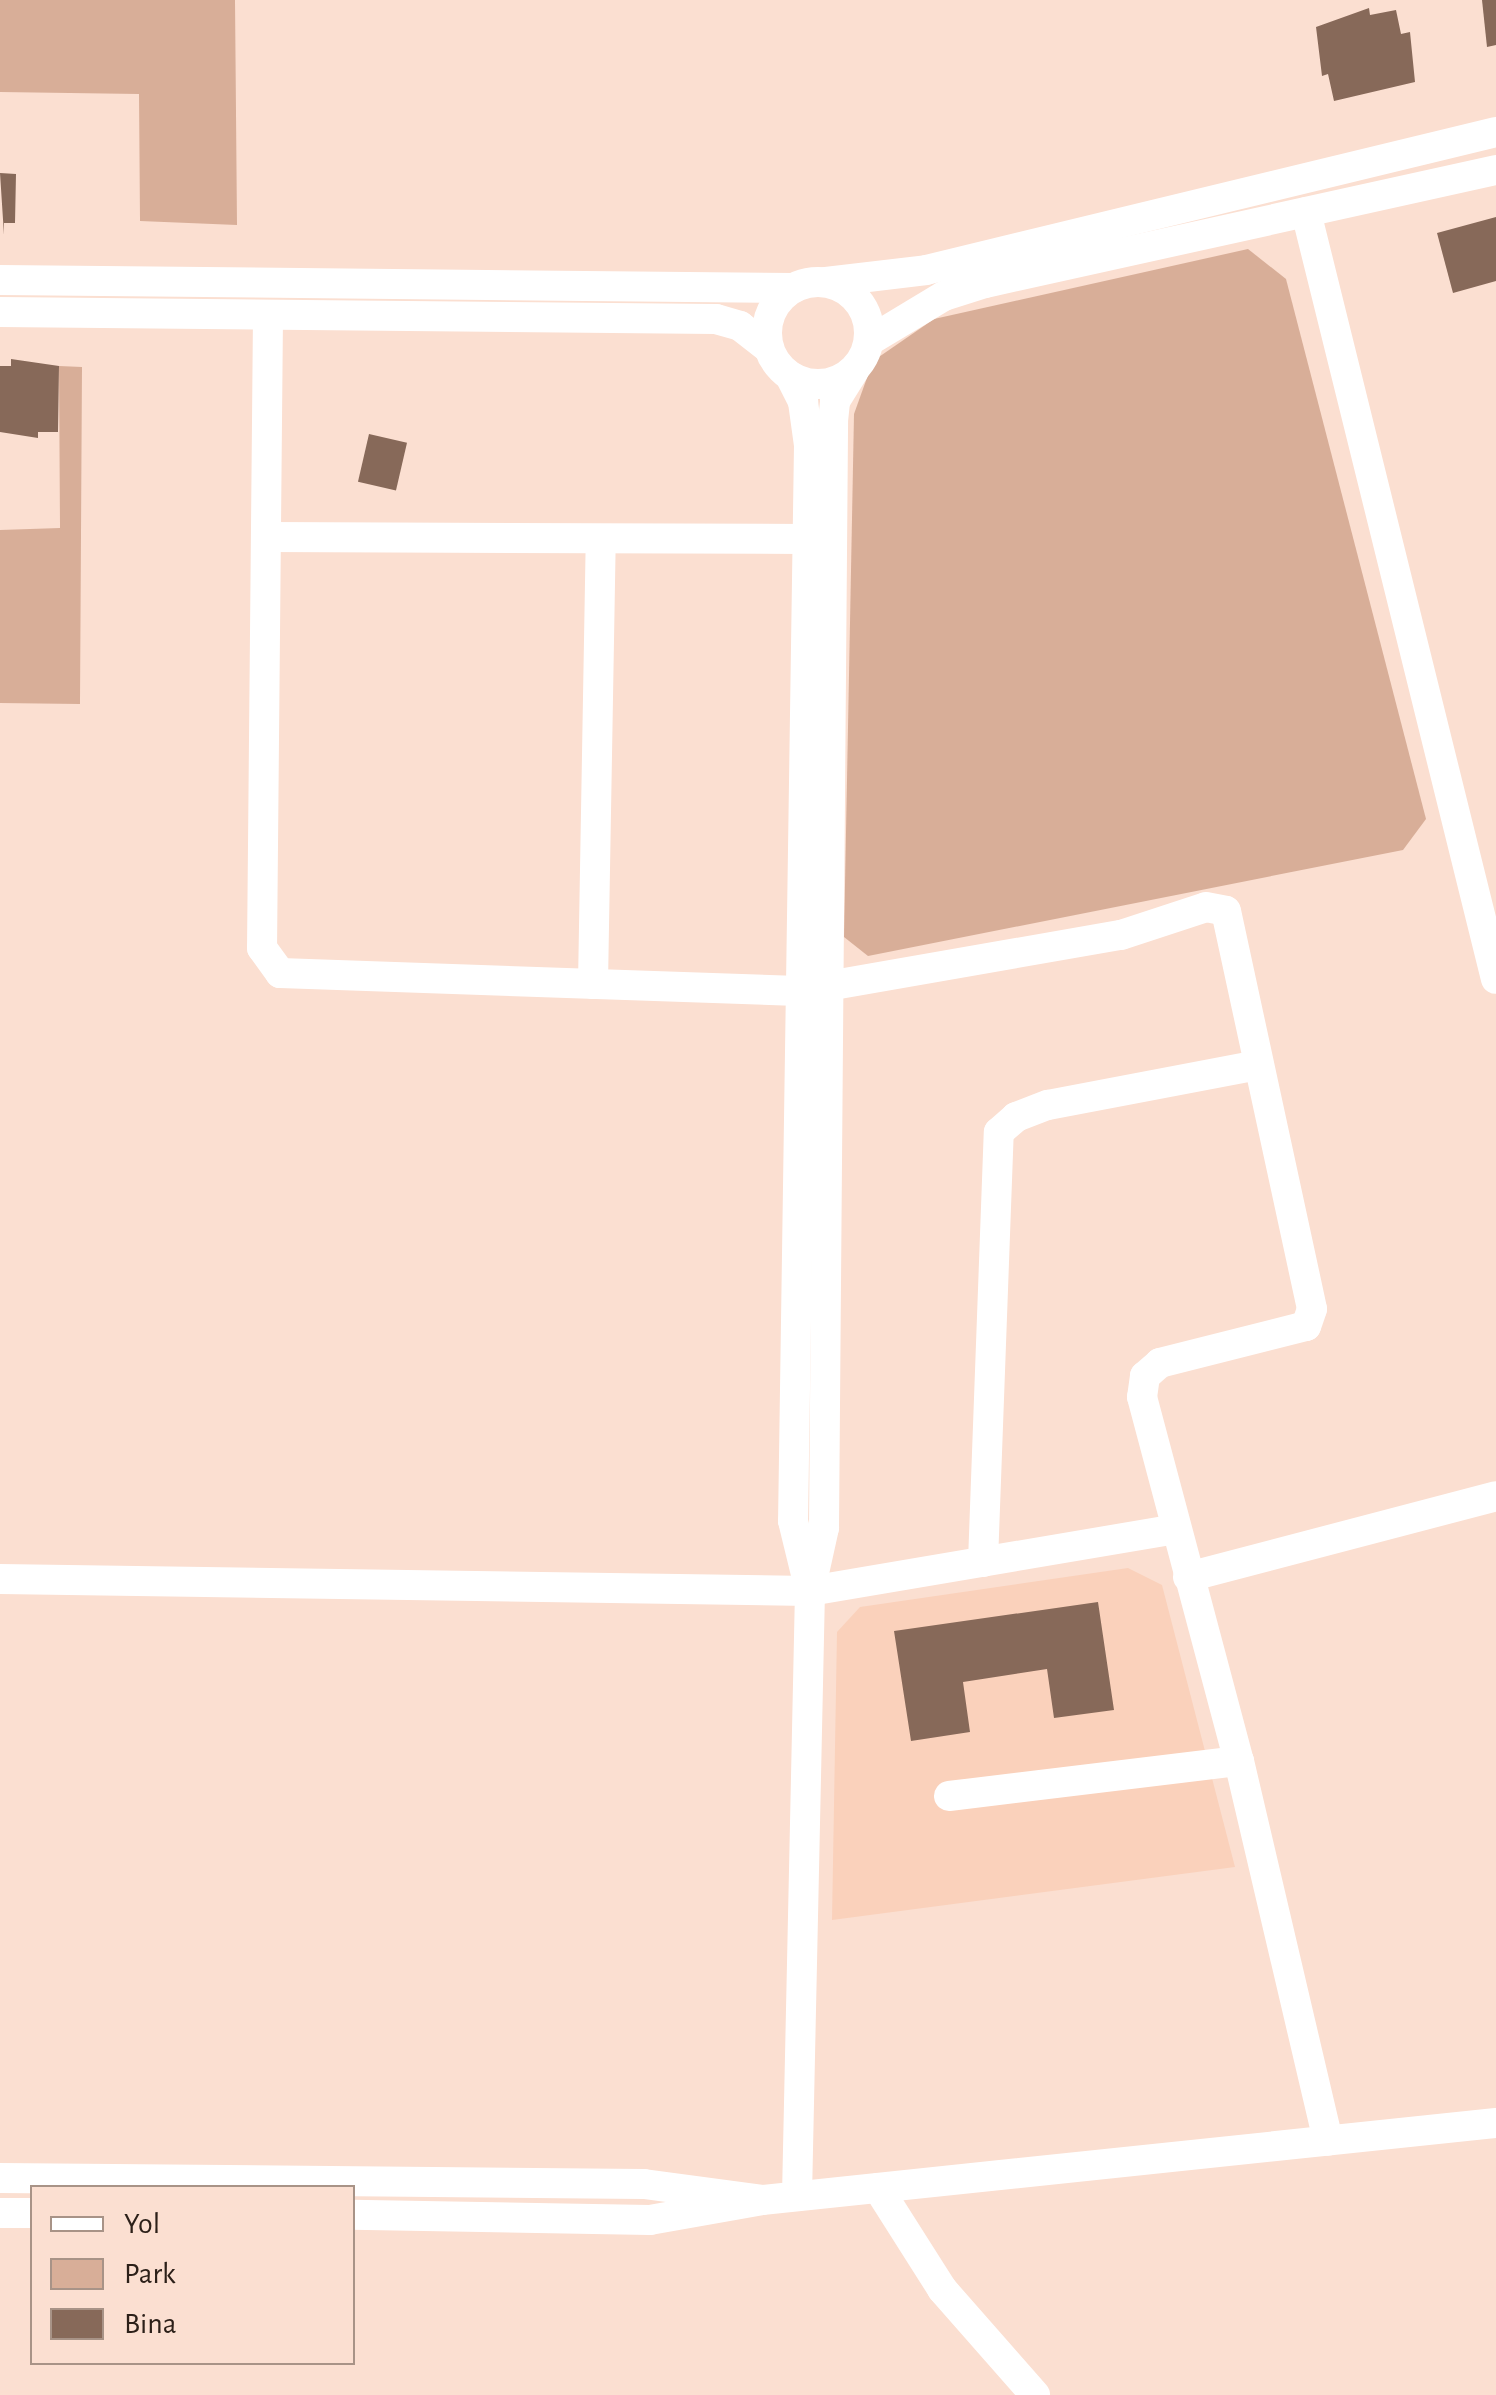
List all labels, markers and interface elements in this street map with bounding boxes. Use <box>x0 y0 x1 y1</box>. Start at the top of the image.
legend <box>30 2185 355 2365</box>
text: Yol <box>124 2209 160 2239</box>
text: Park <box>124 2259 176 2289</box>
text: Bina <box>124 2309 177 2339</box>

